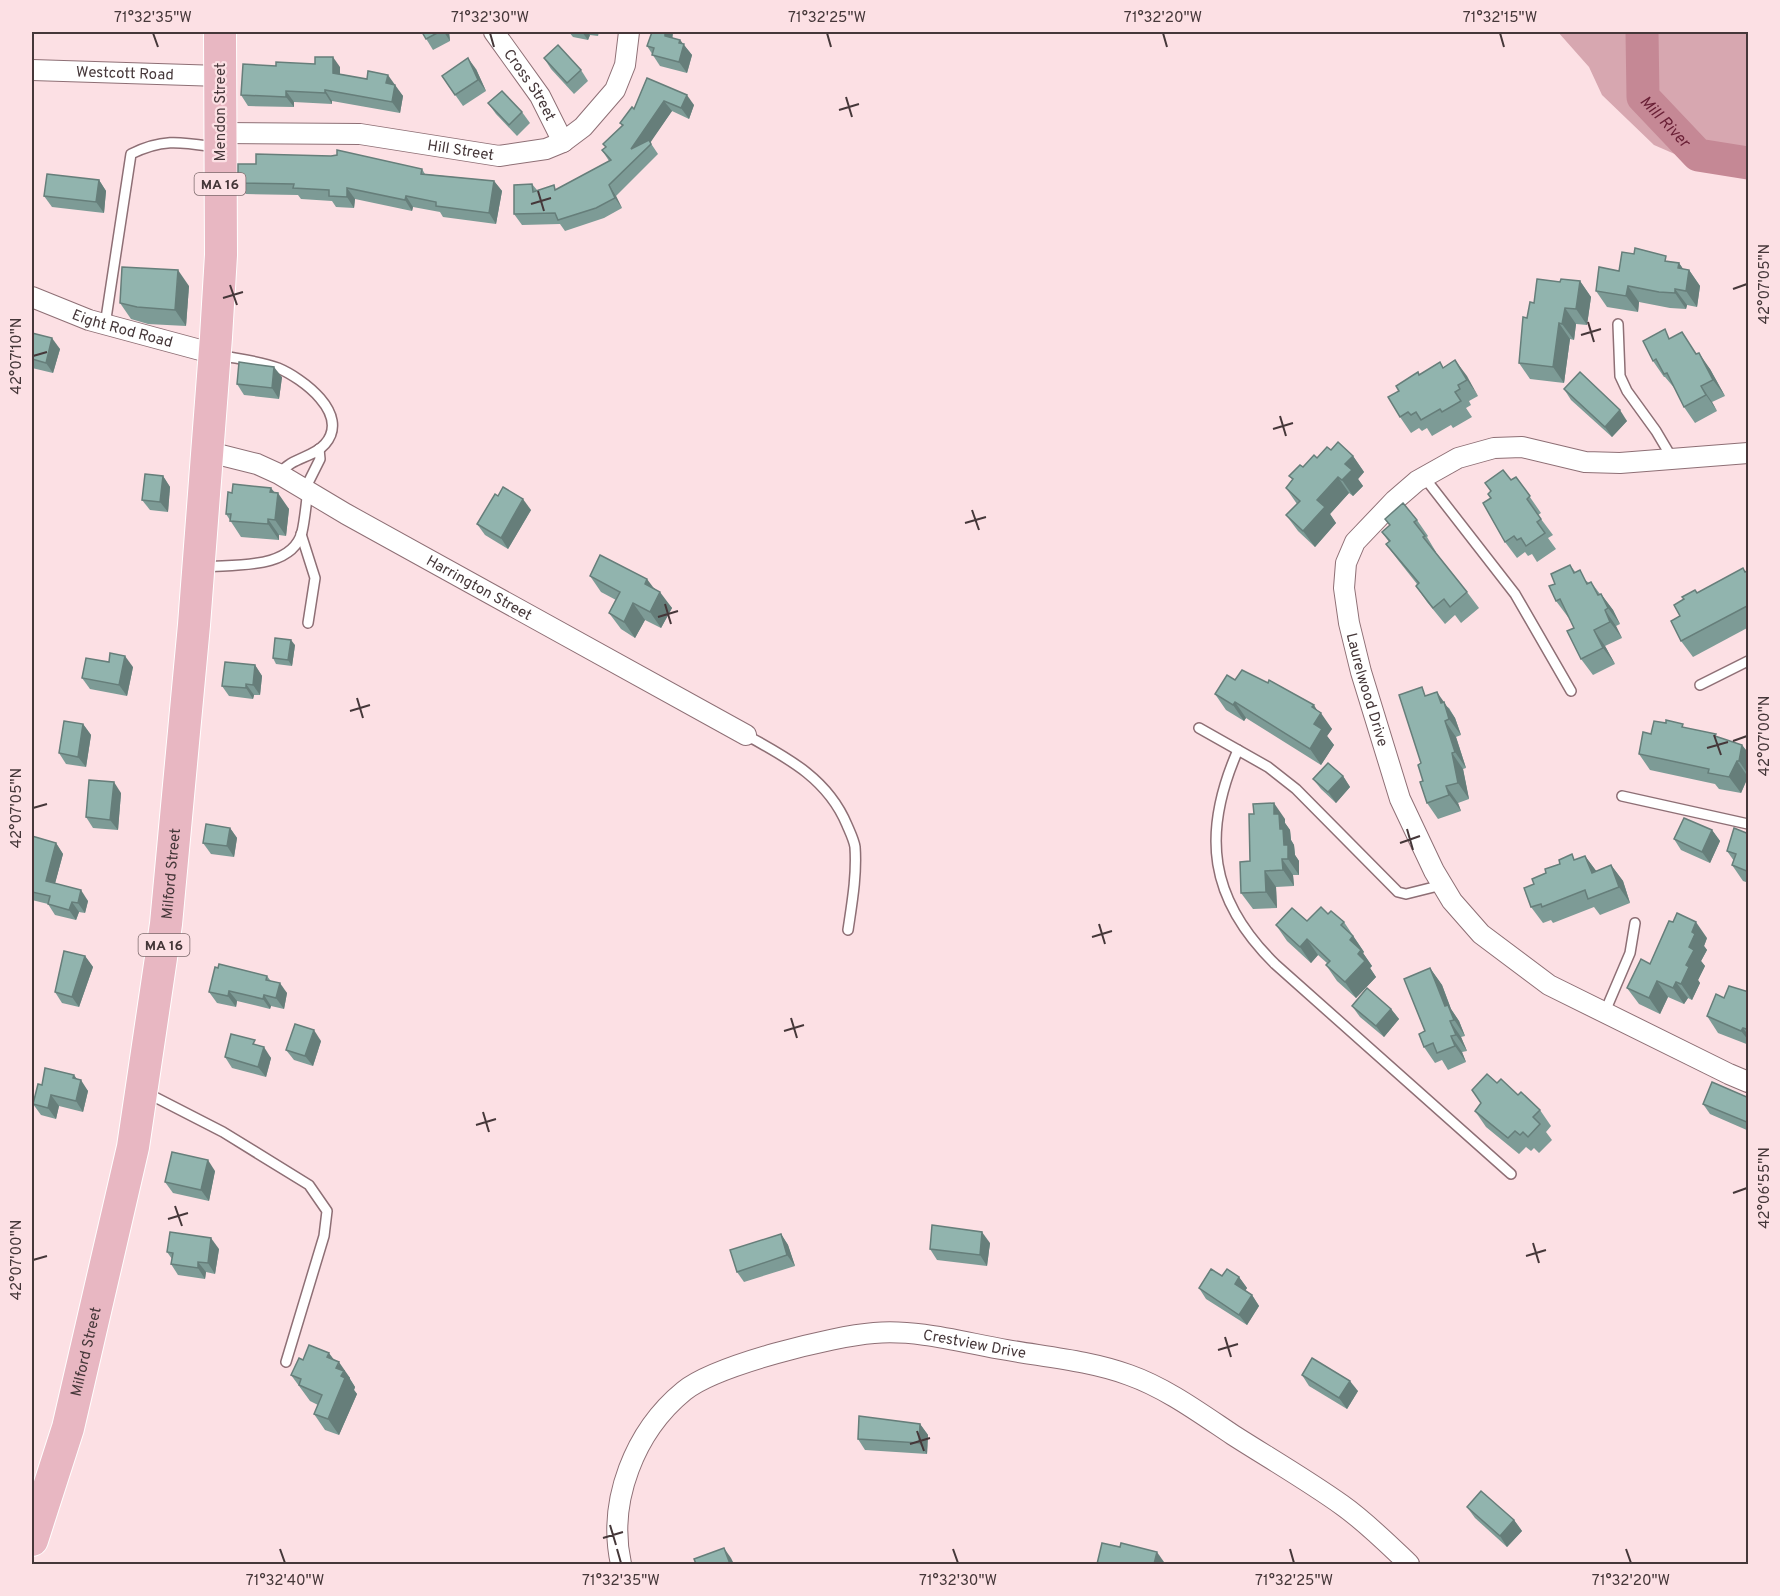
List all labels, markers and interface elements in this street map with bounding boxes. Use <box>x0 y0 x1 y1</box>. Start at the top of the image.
text: 71°32'35"W <box>114 9 192 28</box>
text: 71°32'30"W <box>451 9 529 28</box>
text: 71°32'25"W <box>788 9 866 28</box>
text: 71°32'20"W <box>1124 9 1202 28</box>
text: 71°32'15"W <box>1463 9 1537 28</box>
street label: Cross Street <box>498 46 559 125</box>
street label: Westcott Road <box>76 63 174 86</box>
street label: Mendon Street <box>212 63 231 161</box>
water label: Mill River <box>1635 92 1695 154</box>
street label: Hill Street <box>426 137 495 166</box>
road number: MA 16 <box>194 173 246 195</box>
text: 42°07'05"N <box>1756 244 1775 324</box>
street label: Eight Rod Road <box>69 306 174 353</box>
text: 42°07'10"N <box>8 318 27 394</box>
street label: Harrington Street <box>422 552 535 626</box>
street label: Laurelwood Drive <box>1341 631 1391 749</box>
text: 42°07'00"N <box>1756 696 1775 776</box>
text: 42°07'05"N <box>8 768 27 848</box>
street label: Milford Street <box>158 827 186 920</box>
road number: MA 16 <box>138 934 190 956</box>
text: 42°06'55"N <box>1756 1147 1775 1229</box>
text: 42°07'00"N <box>8 1220 27 1300</box>
street label: Milford Street <box>68 1305 107 1399</box>
street label: Crestview Drive <box>922 1327 1027 1364</box>
text: 71°32'40"W <box>246 1572 324 1591</box>
text: 71°32'35"W <box>582 1572 660 1591</box>
text: 71°32'30"W <box>919 1572 997 1591</box>
text: 71°32'25"W <box>1255 1572 1333 1591</box>
text: 71°32'20"W <box>1592 1572 1670 1591</box>

